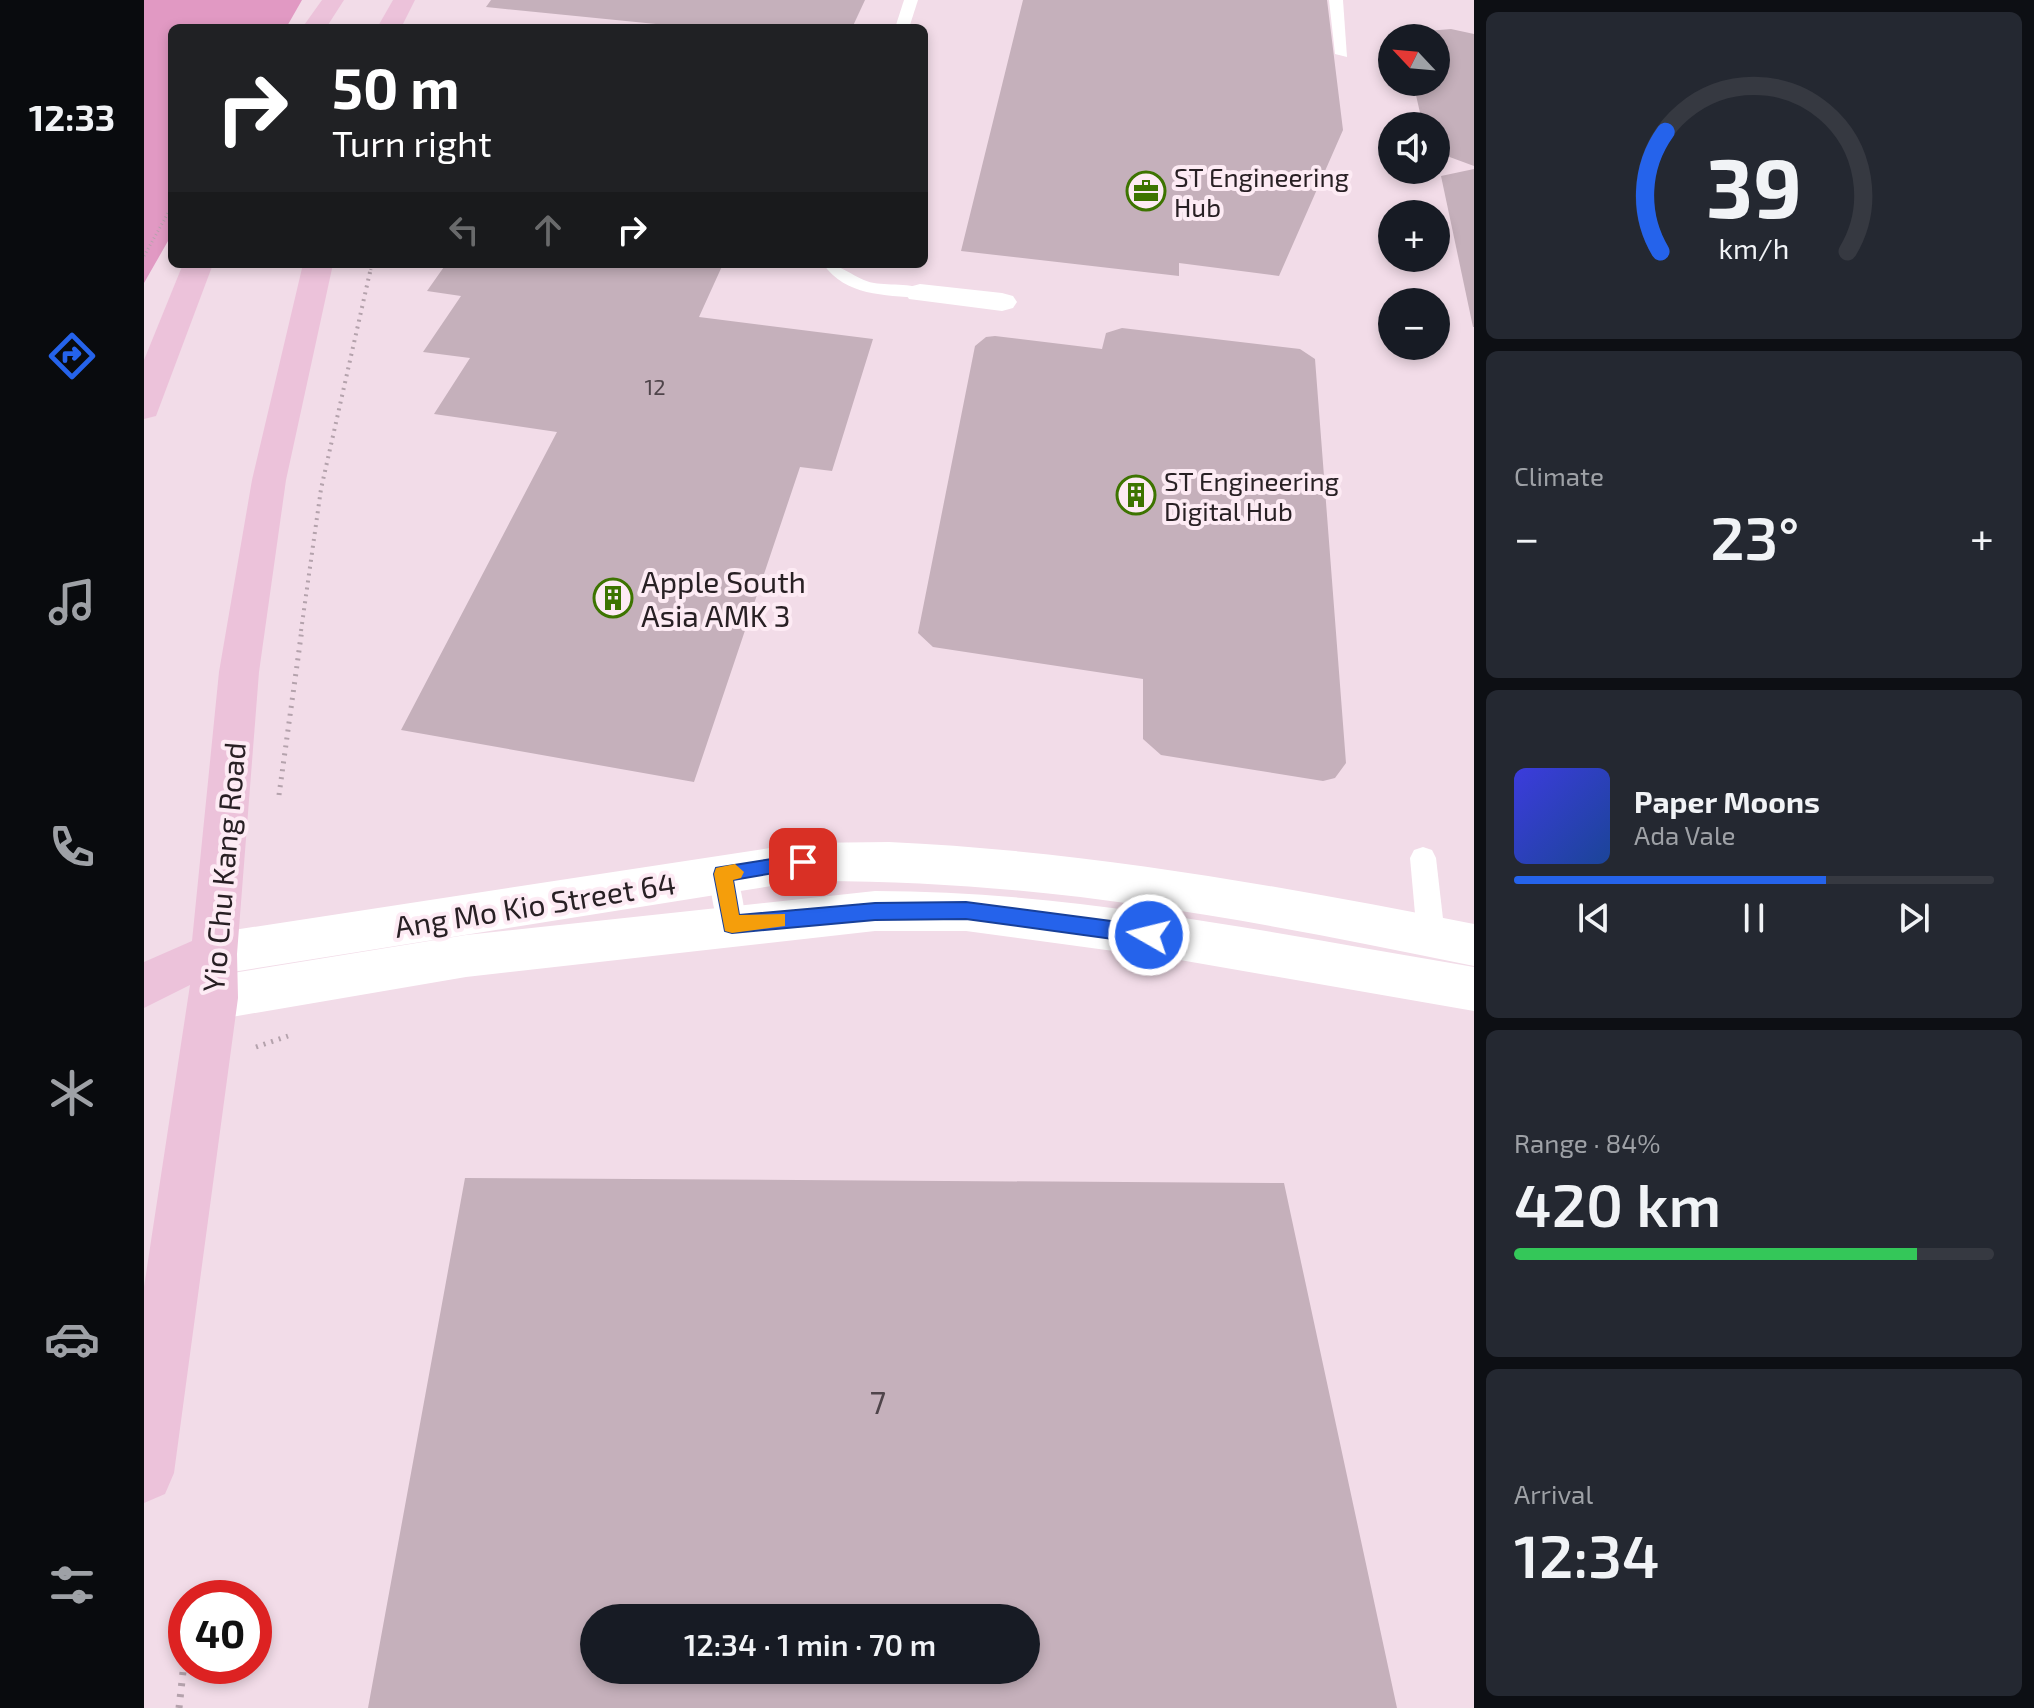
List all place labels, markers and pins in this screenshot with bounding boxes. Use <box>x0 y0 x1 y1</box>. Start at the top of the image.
place label: ST Engineering Hub <box>1174 161 1349 222</box>
office icon: ST Engineering Hub <box>1125 170 1167 212</box>
place label: ST Engineering Digital Hub <box>1164 465 1339 526</box>
building icon: ST Engineering Digital Hub <box>1115 474 1157 516</box>
place label: Apple South Asia AMK 3 <box>641 563 806 633</box>
building icon: Apple South Asia AMK 3 <box>592 577 634 619</box>
pin <box>769 828 837 896</box>

